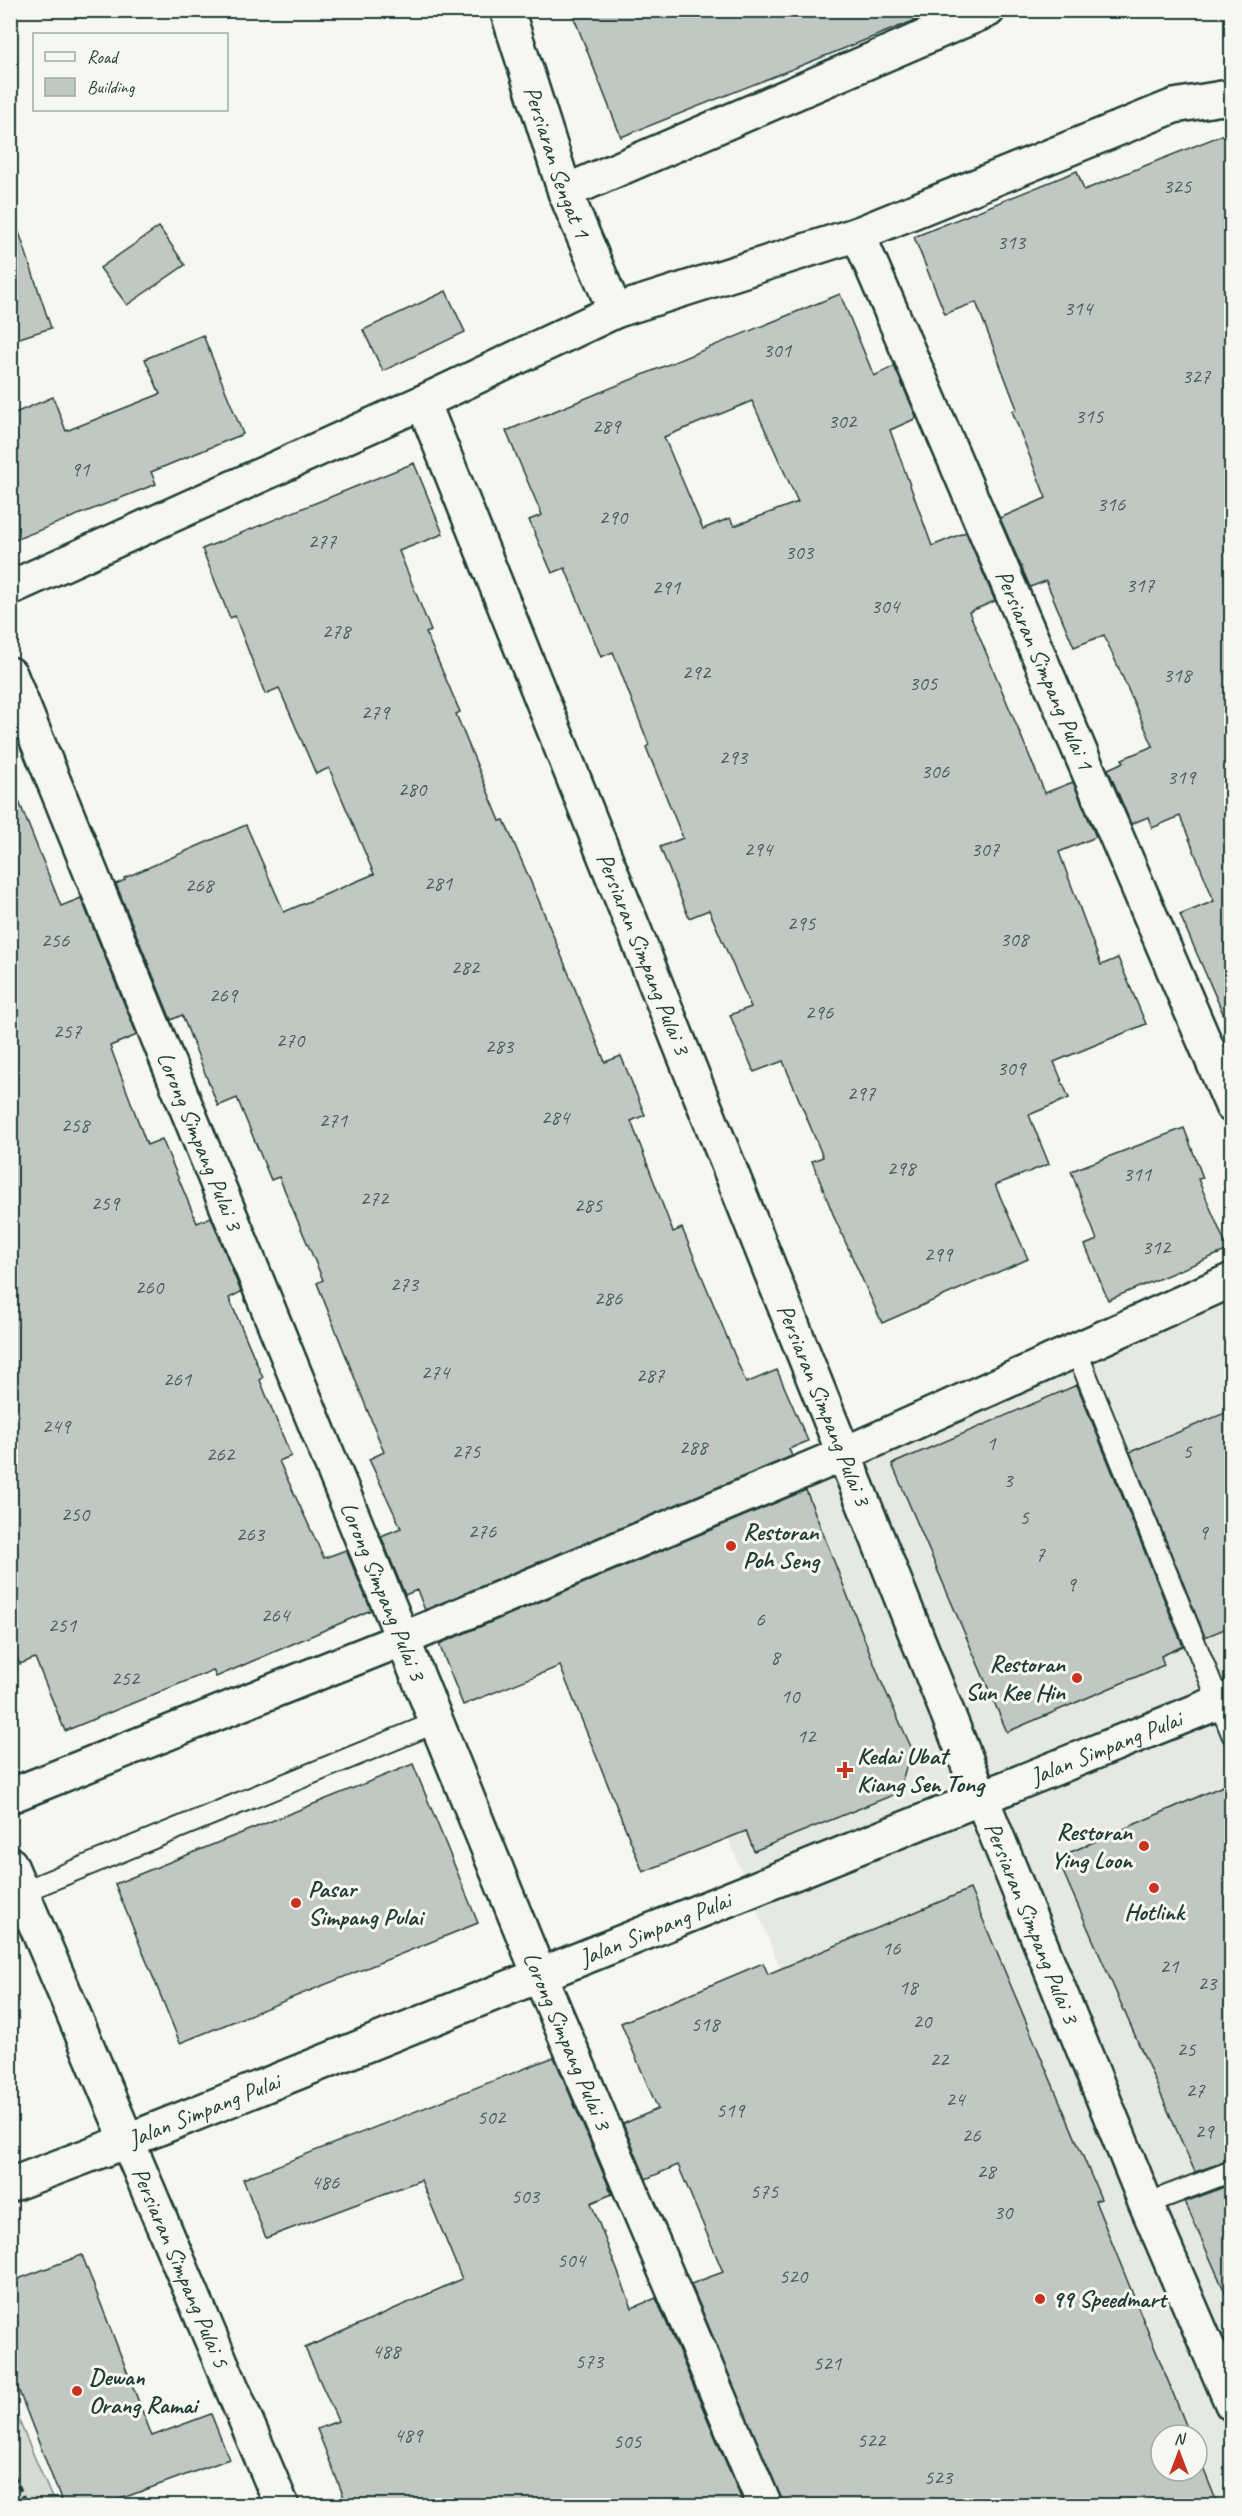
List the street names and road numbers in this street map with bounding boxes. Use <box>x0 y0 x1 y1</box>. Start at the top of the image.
street label: Persiaran Sengat 1 <box>517 82 598 243</box>
street label: Persiaran Simpang Pulai 1 <box>989 565 1101 775</box>
street label: Persiaran Simpang Pulai 3 <box>590 848 698 1061</box>
street label: Lorong Simpang Pulai 3 <box>150 1047 251 1237</box>
street label: Persiaran Simpang Pulai 3 <box>770 1300 879 1512</box>
street label: Lorong Simpang Pulai 3 <box>333 1497 434 1687</box>
street label: Jalan Simpang Pulai <box>1025 1703 1188 1792</box>
street label: Persiaran Simpang Pulai 3 <box>978 1818 1087 2030</box>
street label: Jalan Simpang Pulai <box>574 1884 737 1973</box>
street label: Lorong Simpang Pulai 3 <box>517 1947 619 2136</box>
street label: Jalan Simpang Pulai <box>123 2065 286 2154</box>
street label: Persiaran Simpang Pulai 5 <box>125 2163 237 2373</box>

